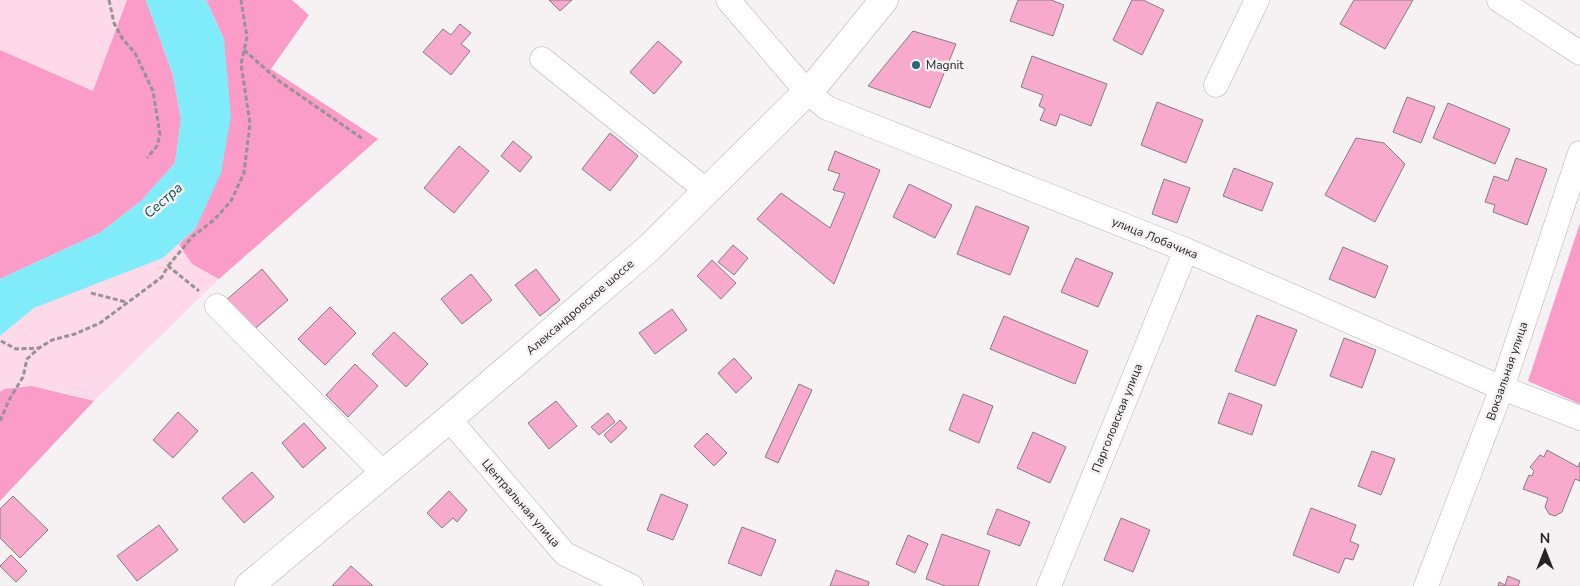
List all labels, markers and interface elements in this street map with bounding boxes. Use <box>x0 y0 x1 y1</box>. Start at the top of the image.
place label: Magnit <box>926 57 964 73</box>
marker: Magnit <box>910 59 922 71</box>
water label: Сестра <box>140 178 187 222</box>
street label: улица Лобачика <box>1109 213 1201 263</box>
street label: Александровское шоссе <box>523 256 637 358</box>
street label: Вокзальная улица <box>1483 319 1531 423</box>
street label: Парголовская улица <box>1088 361 1146 475</box>
street label: Центральная улица <box>478 456 564 550</box>
north arrow <box>1520 526 1570 576</box>
text: N <box>1540 529 1550 548</box>

